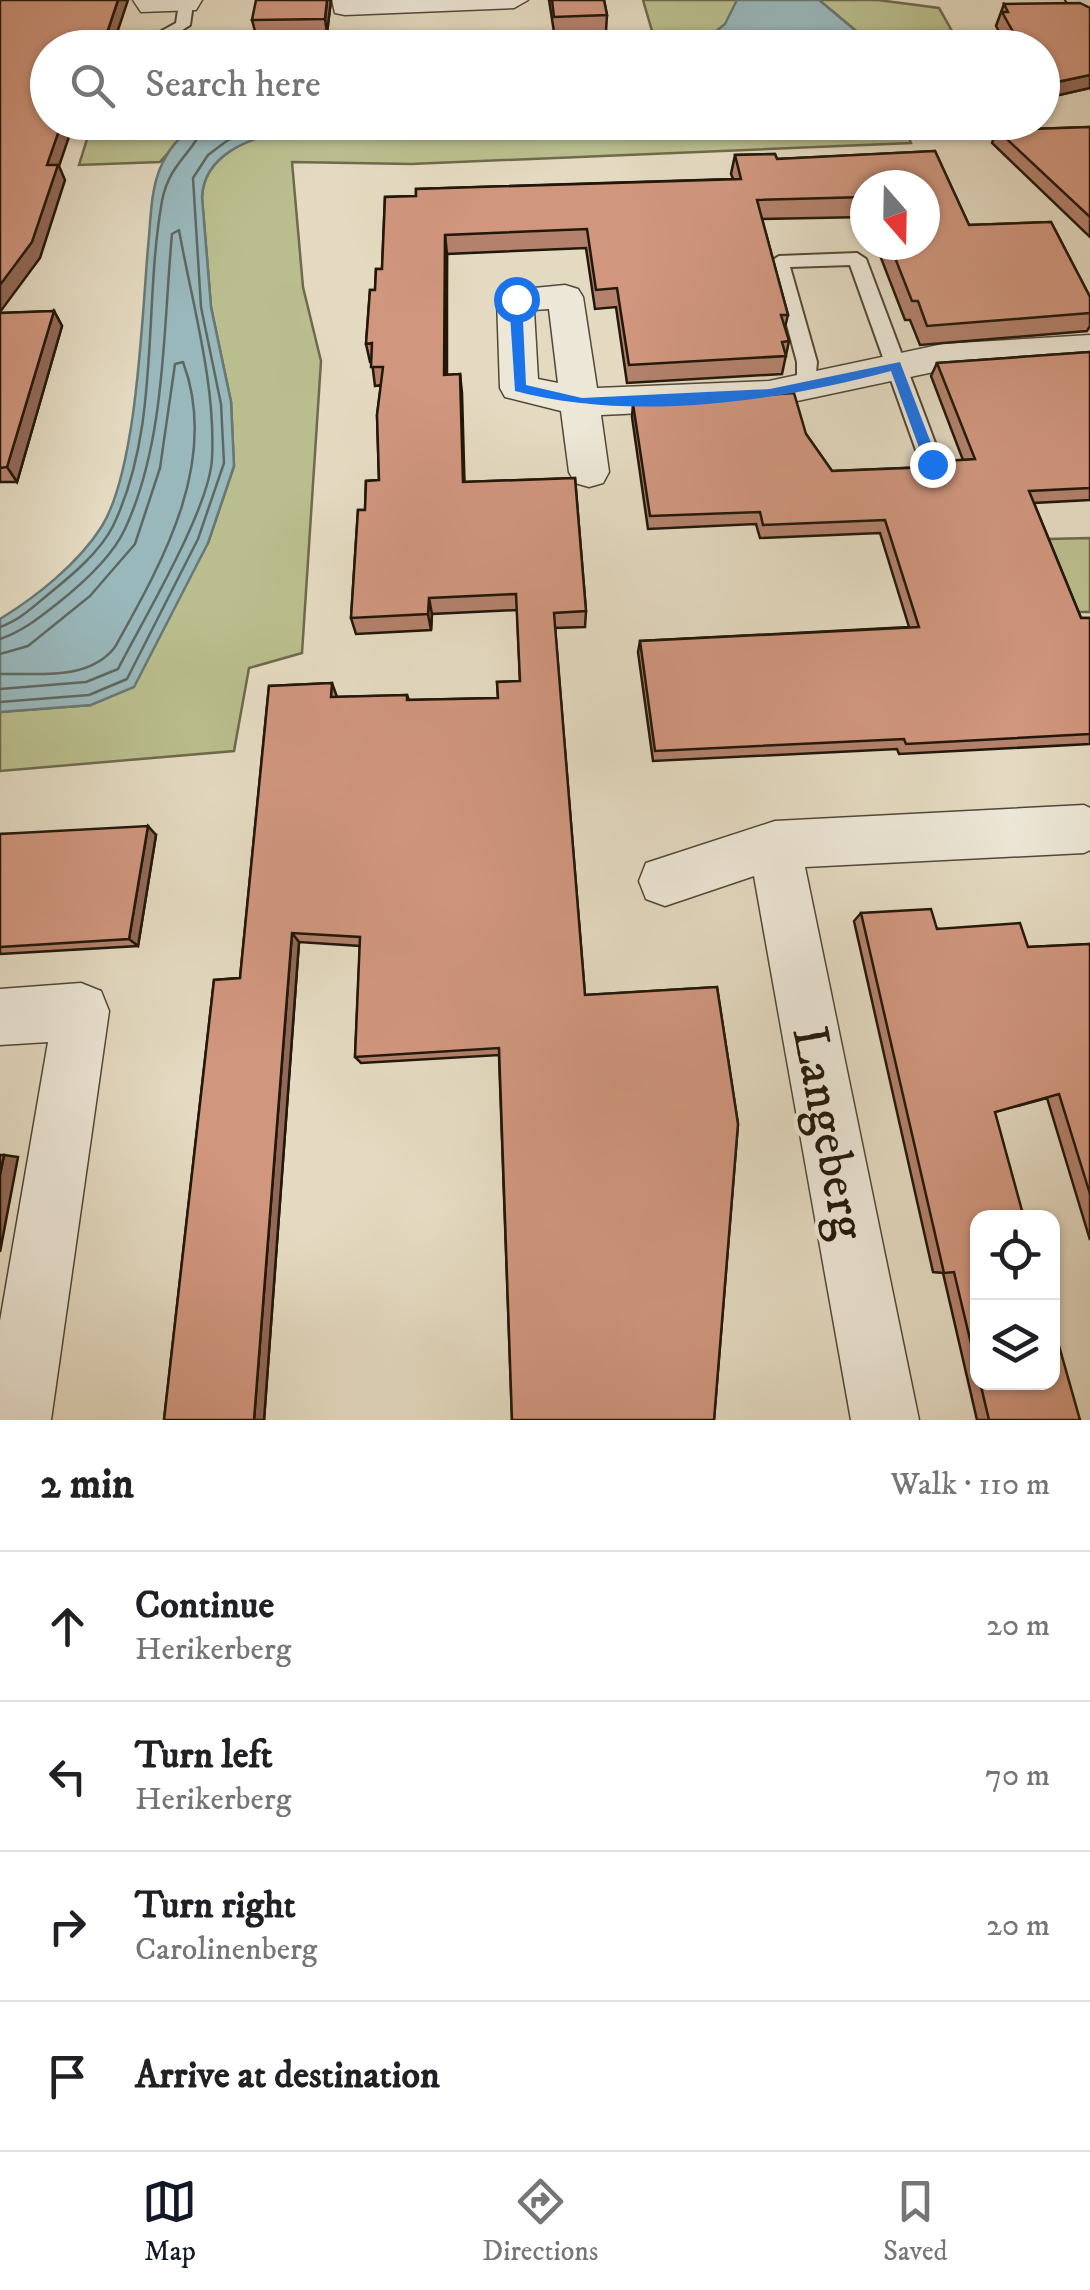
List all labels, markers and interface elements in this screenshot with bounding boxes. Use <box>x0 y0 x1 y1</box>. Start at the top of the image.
search box <box>30 30 1060 140</box>
icon: search <box>65 58 120 113</box>
text: Search here <box>145 61 321 109</box>
north arrow <box>850 170 940 260</box>
route start <box>494 277 540 323</box>
route end <box>910 442 956 488</box>
street label: Langeberg <box>777 1021 880 1245</box>
map controls <box>970 1210 1060 1390</box>
button: locate <box>970 1210 1060 1300</box>
button: layers <box>970 1300 1060 1390</box>
text: 2 min <box>40 1459 134 1511</box>
text: Walk · 110 m <box>891 1465 1050 1505</box>
text: Continue <box>135 1582 274 1630</box>
icon: ahead <box>40 1599 95 1654</box>
text: 20 m <box>986 1606 1050 1646</box>
text: Herikerberg <box>135 1630 291 1670</box>
text: Turn left <box>135 1732 273 1780</box>
icon: left <box>40 1749 95 1804</box>
text: 70 m <box>985 1756 1050 1796</box>
text: Herikerberg <box>135 1780 291 1820</box>
text: Turn right <box>135 1882 296 1930</box>
icon: right <box>40 1899 95 1954</box>
text: 20 m <box>986 1906 1050 1946</box>
text: Carolinenberg <box>135 1930 317 1970</box>
icon: arrive <box>40 2049 95 2104</box>
text: Arrive at destination <box>135 2052 440 2100</box>
tab: Map <box>142 2174 197 2269</box>
tab: Directions <box>482 2174 598 2269</box>
tab: Saved <box>883 2174 948 2269</box>

